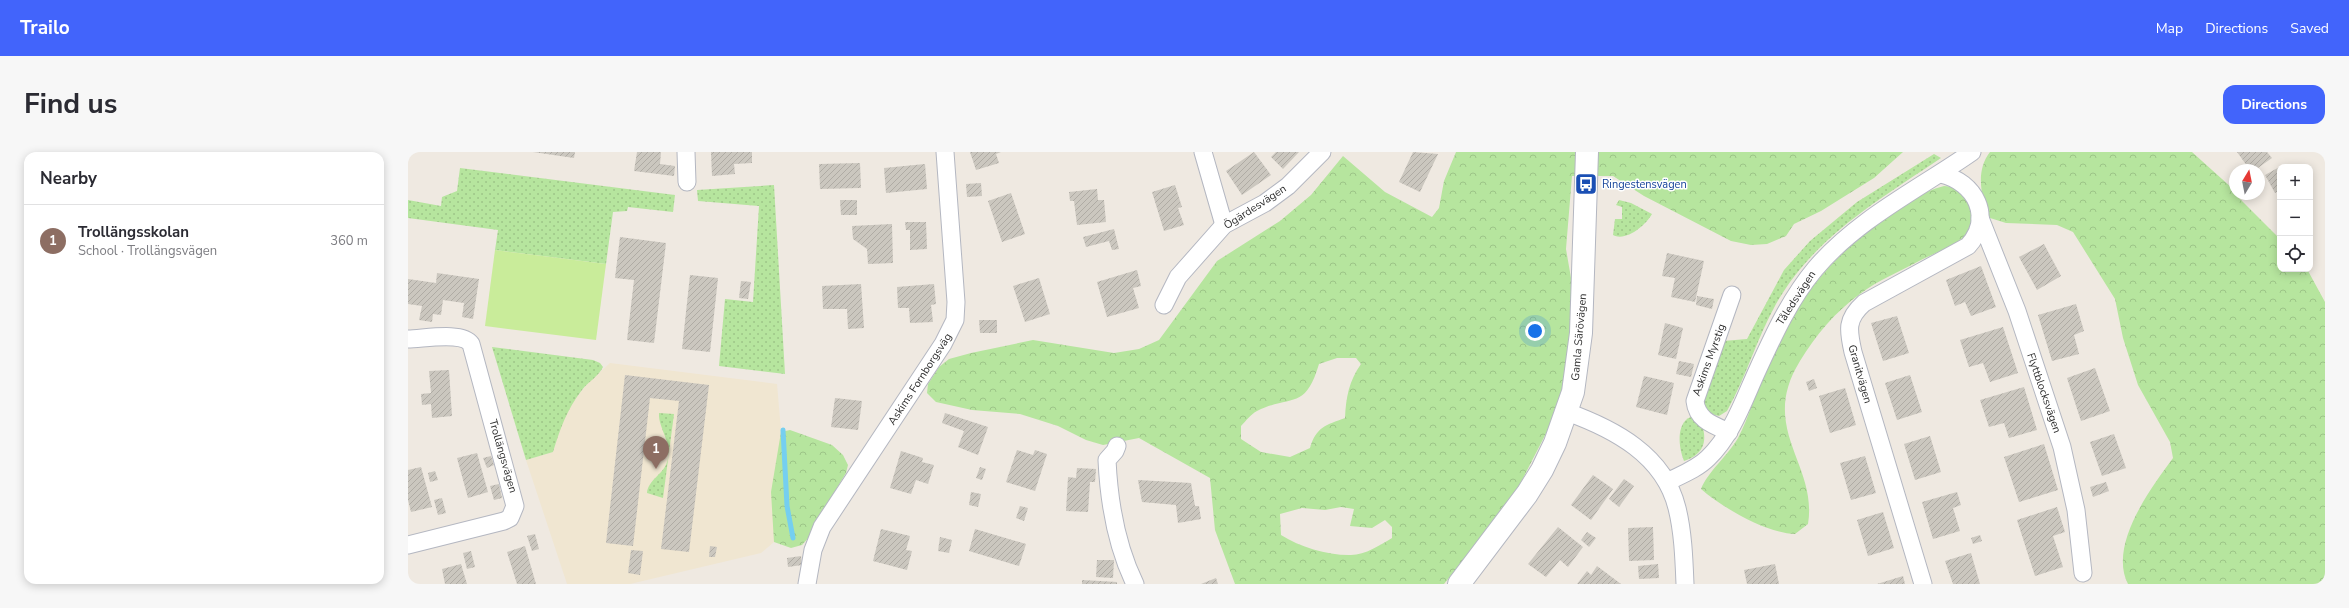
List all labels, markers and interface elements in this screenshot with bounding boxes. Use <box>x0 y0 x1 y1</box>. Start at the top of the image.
text: Trailo <box>20 15 70 41</box>
text: Map <box>2156 19 2183 38</box>
text: Directions <box>2205 19 2268 38</box>
text: Saved <box>2290 19 2329 38</box>
text: Find us <box>24 85 118 123</box>
button: Directions <box>2223 85 2325 124</box>
north arrow <box>2229 164 2265 200</box>
map controls <box>2277 164 2313 272</box>
button: + <box>2277 164 2313 200</box>
text: Nearby <box>40 167 97 190</box>
bus stop icon: Ringestensvägen <box>1573 171 1599 197</box>
place label: Ringestensvägen <box>1602 177 1687 192</box>
street label: Ögärdesvägen <box>1221 181 1289 233</box>
button: − <box>2277 200 2313 236</box>
text: Trollängsskolan <box>78 222 189 242</box>
text: 1 <box>49 232 57 250</box>
text: 360 m <box>330 232 368 250</box>
button: locate <box>2277 236 2313 272</box>
text: School · Trollängsvägen <box>78 242 217 260</box>
street label: Tåledsvägen <box>1773 268 1819 328</box>
street label: Gamla Särövägen <box>1568 293 1590 381</box>
your location <box>1525 321 1545 341</box>
street label: Askims Myrstig <box>1689 322 1729 398</box>
street label: Askims Fornborgsväg <box>885 330 955 428</box>
street label: Granitvägen <box>1844 343 1876 405</box>
street label: Flyttblocksvägen <box>2023 351 2065 435</box>
street label: Trollängsvägen <box>485 417 521 495</box>
pin: 1 <box>643 436 669 469</box>

